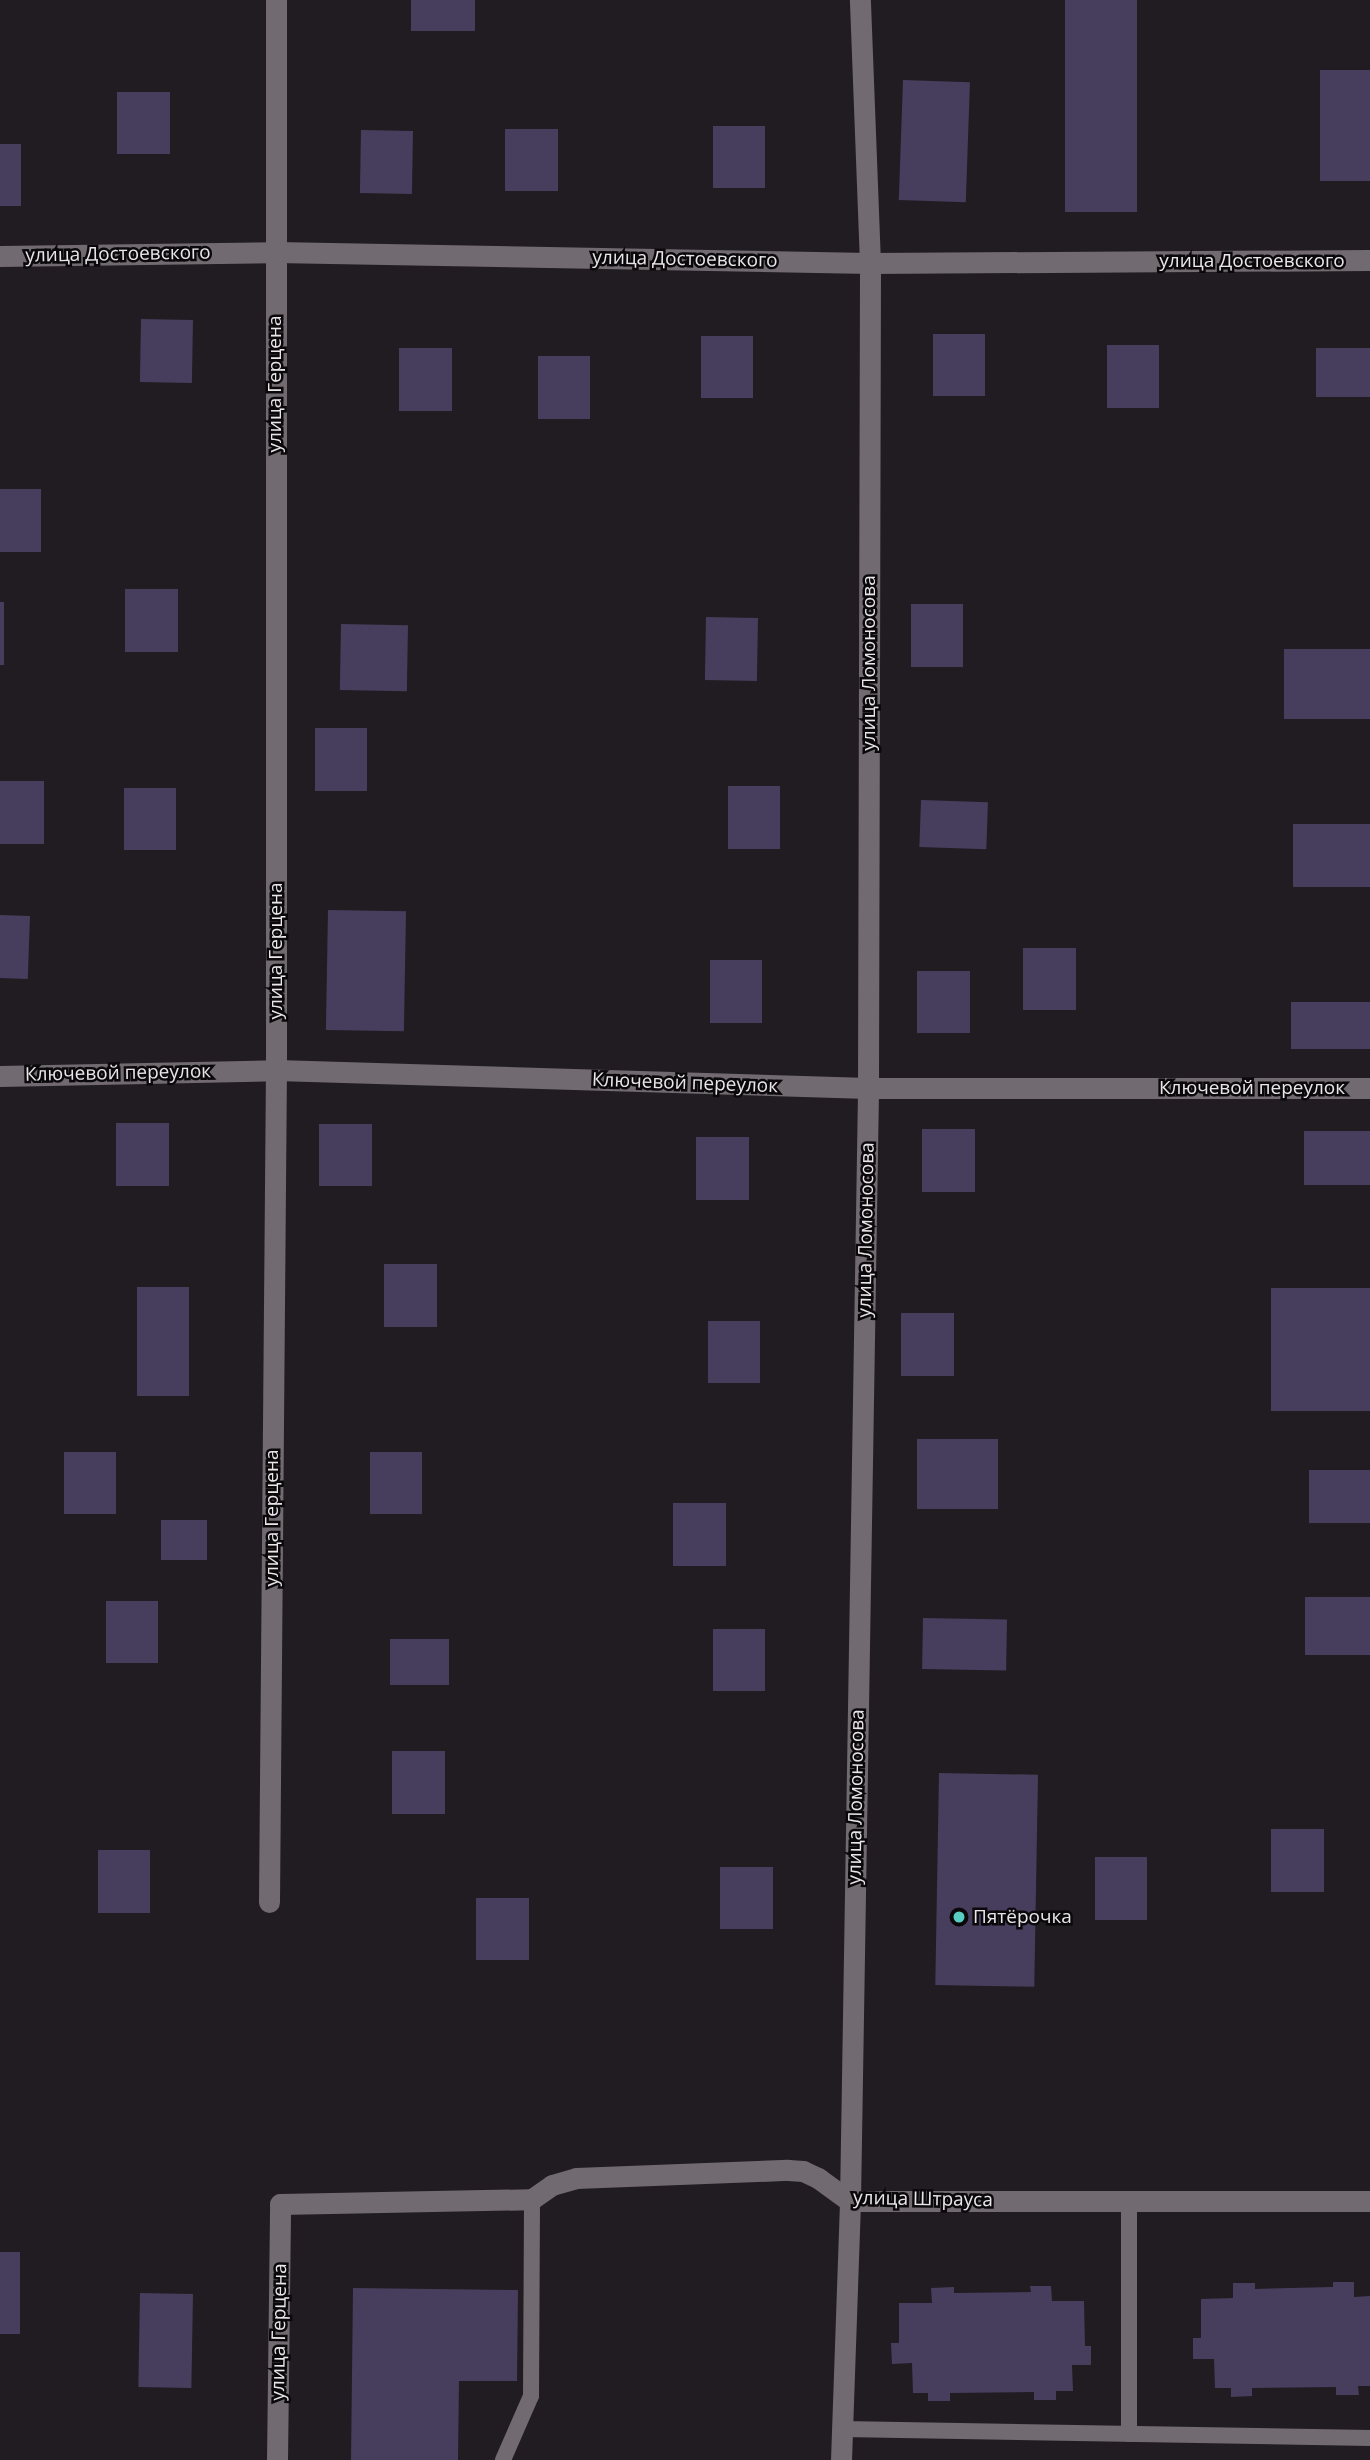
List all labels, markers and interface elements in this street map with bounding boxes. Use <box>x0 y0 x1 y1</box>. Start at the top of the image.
street label: улица Достоевского <box>25 241 211 267</box>
street label: улица Достоевского <box>592 246 778 272</box>
street label: улица Достоевского <box>1159 250 1345 272</box>
street label: улица Герцена <box>264 315 286 453</box>
street label: улица Ломоносова <box>858 575 880 751</box>
street label: улица Герцена <box>265 882 287 1020</box>
street label: Ключевой переулок <box>25 1060 211 1086</box>
street label: Ключевой переулок <box>592 1068 778 1098</box>
street label: Ключевой переулок <box>1159 1077 1345 1099</box>
street label: улица Ломоносова <box>853 1142 879 1318</box>
street label: улица Герцена <box>261 1449 283 1587</box>
street label: улица Ломоносова <box>843 1709 869 1885</box>
place label: Пятёрочка <box>973 1906 1072 1928</box>
marker: Пятёрочка <box>951 1909 967 1925</box>
street label: улица Штрауса <box>853 2186 993 2212</box>
street label: улица Герцена <box>266 2263 292 2401</box>

